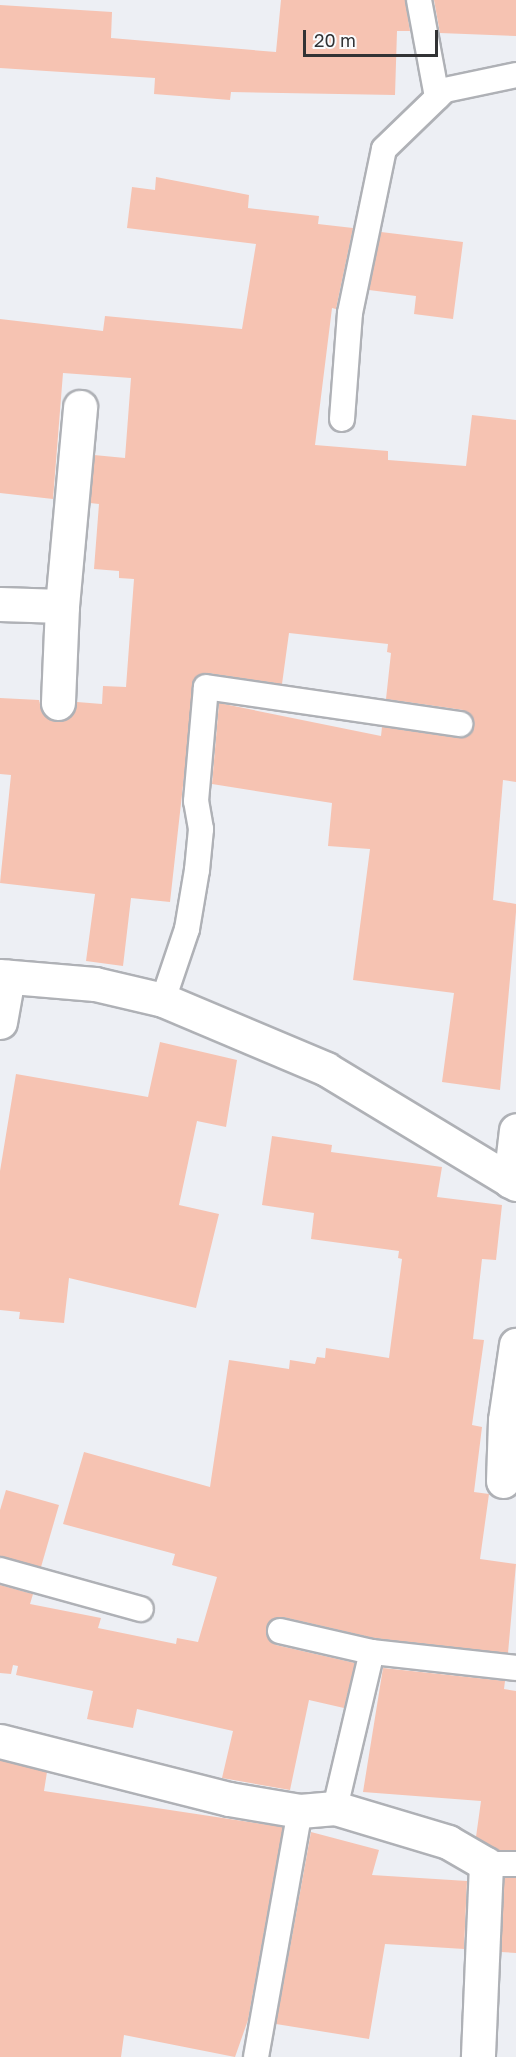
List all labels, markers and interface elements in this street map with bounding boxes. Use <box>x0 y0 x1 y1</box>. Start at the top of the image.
scale bar <box>306 18 441 56</box>
text: 20 m <box>314 29 356 51</box>

